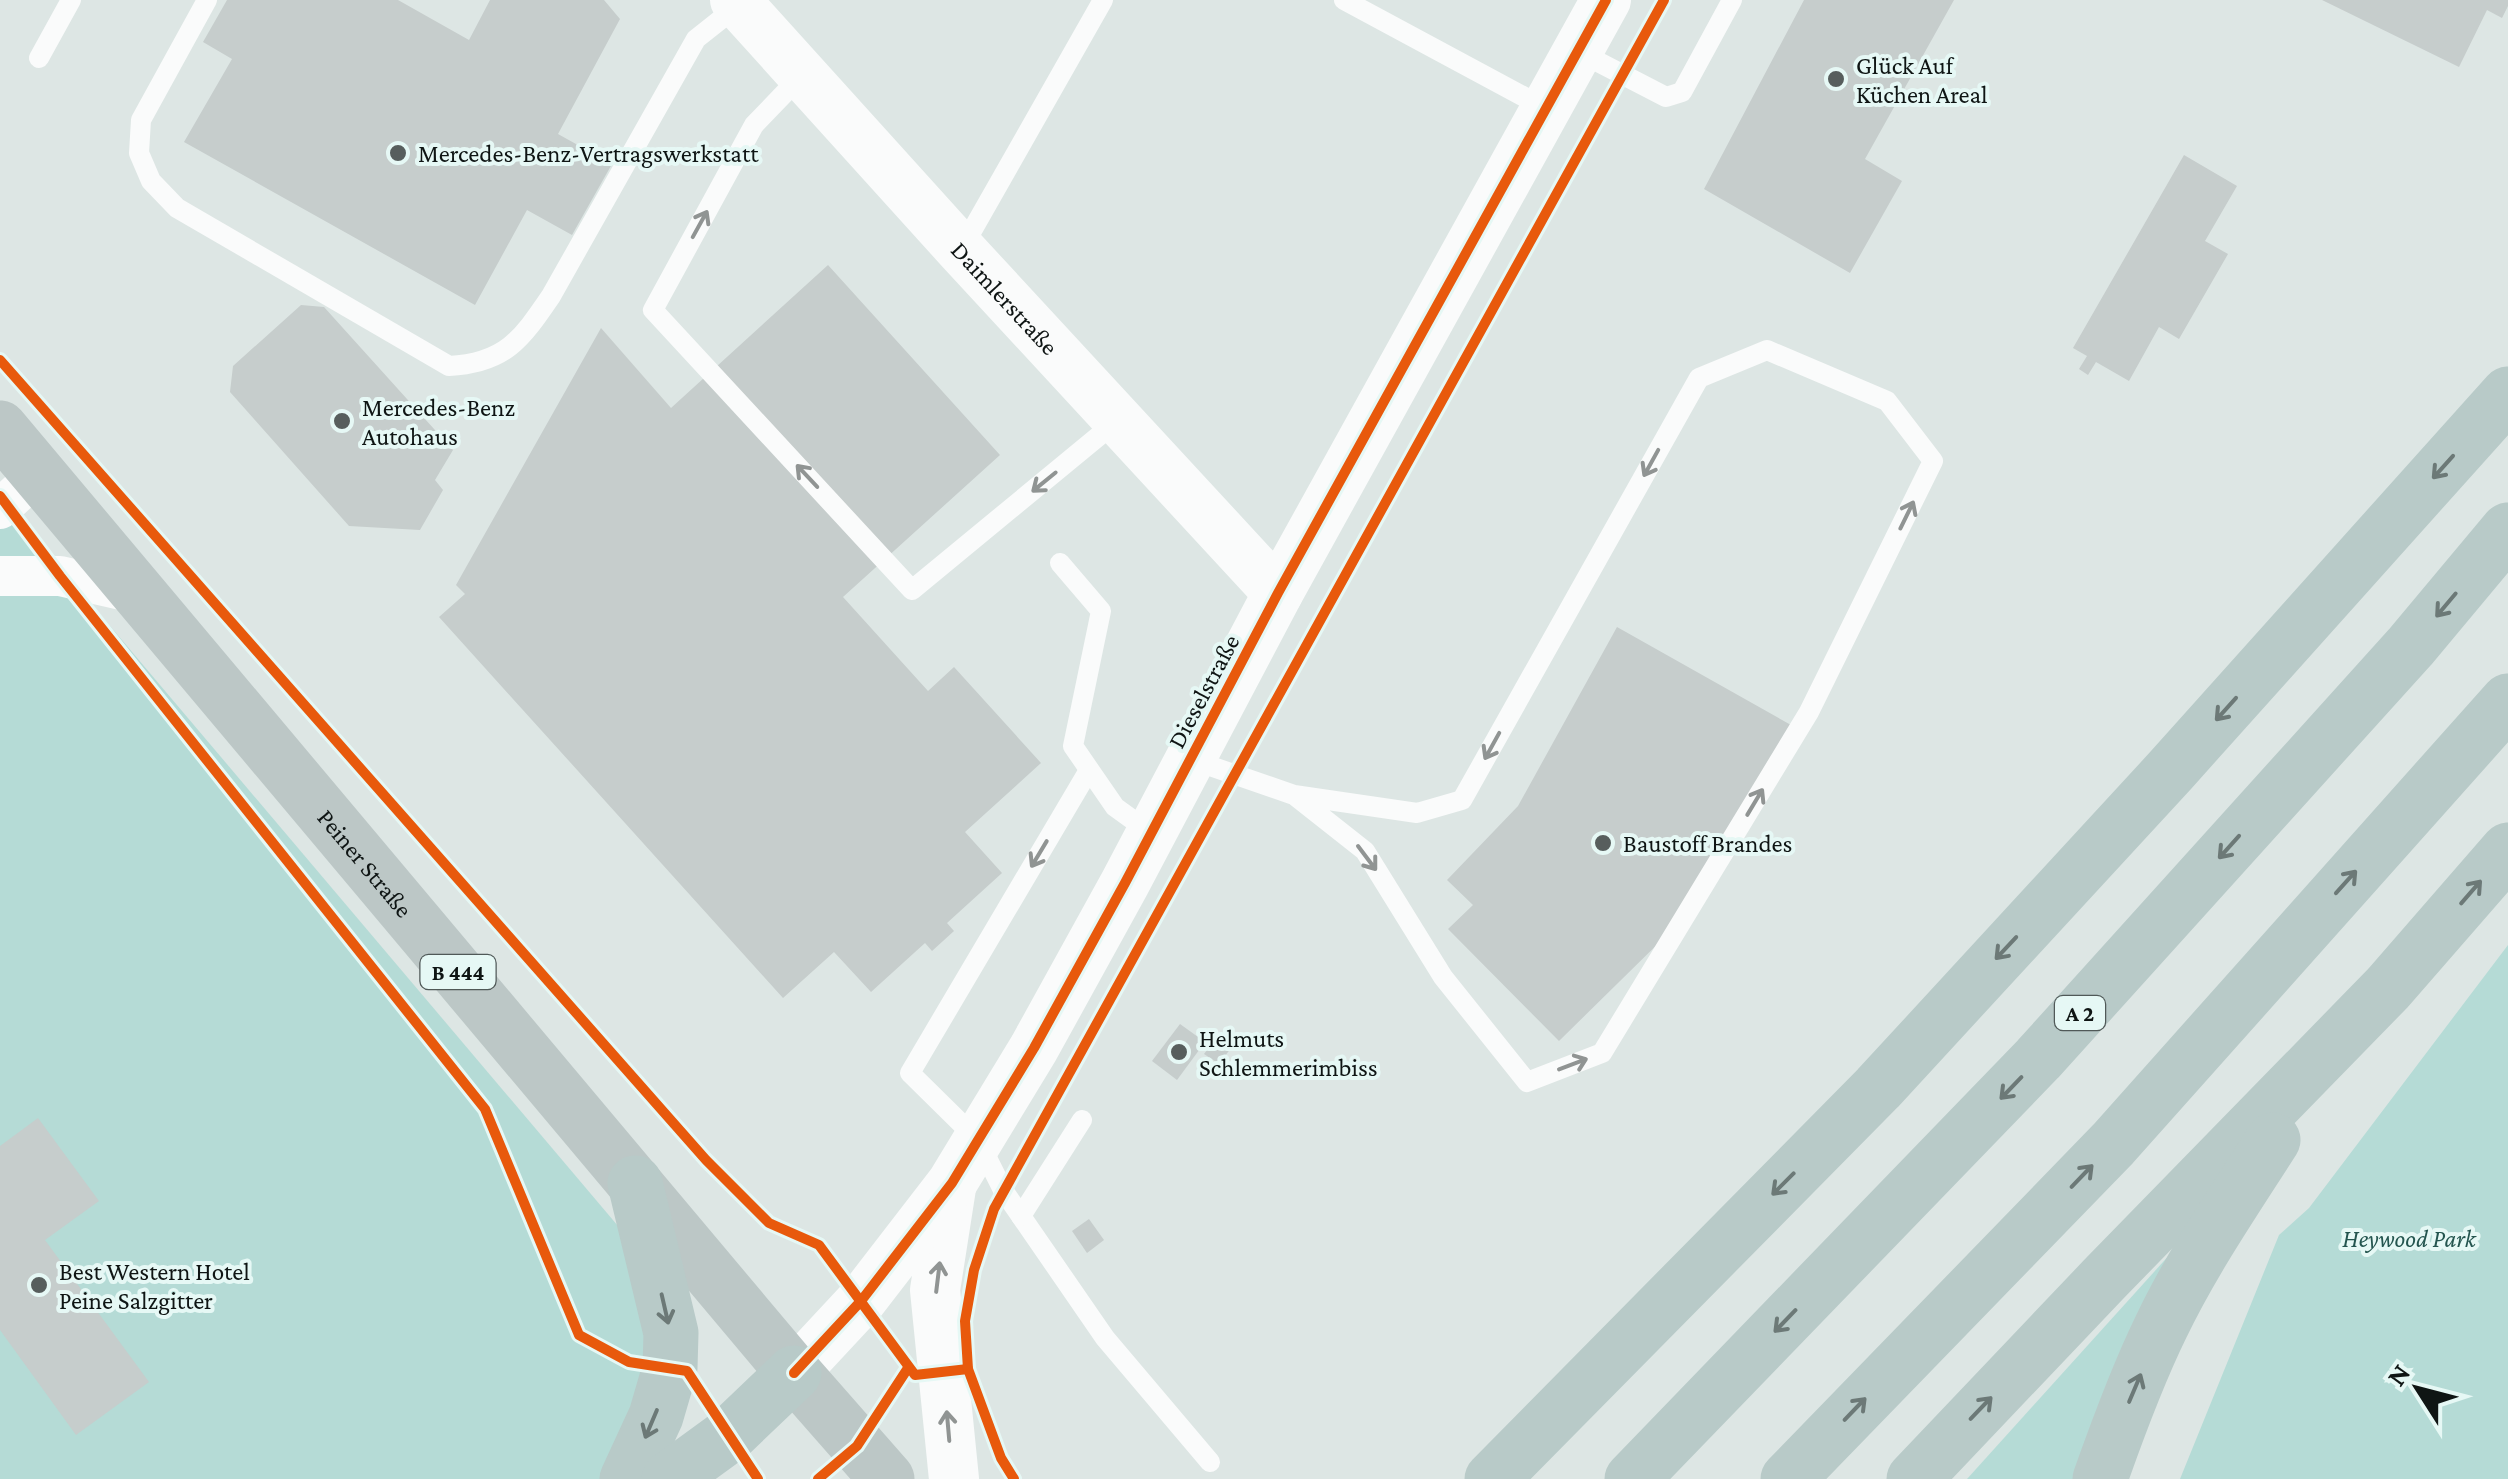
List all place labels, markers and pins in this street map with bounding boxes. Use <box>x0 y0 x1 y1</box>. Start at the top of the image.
place label: Glück Auf Küchen Areal <box>1856 52 1988 108</box>
marker: Glück Auf Küchen Areal <box>1825 68 1847 90</box>
place label: Mercedes-Benz-Vertragswerkstatt <box>418 140 759 168</box>
marker: Mercedes-Benz-Vertragswerkstatt <box>387 142 409 164</box>
place label: Mercedes-Benz Autohaus <box>362 394 515 450</box>
marker: Mercedes-Benz Autohaus <box>331 410 353 432</box>
place label: Baustoff Brandes <box>1623 830 1792 857</box>
marker: Baustoff Brandes <box>1592 832 1614 854</box>
place label: Helmuts Schlemmerimbiss <box>1199 1025 1378 1081</box>
marker: Helmuts Schlemmerimbiss <box>1168 1041 1190 1063</box>
place label: Best Western Hotel Peine Salzgitter <box>59 1258 250 1315</box>
marker: Best Western Hotel Peine Salzgitter <box>28 1274 50 1296</box>

